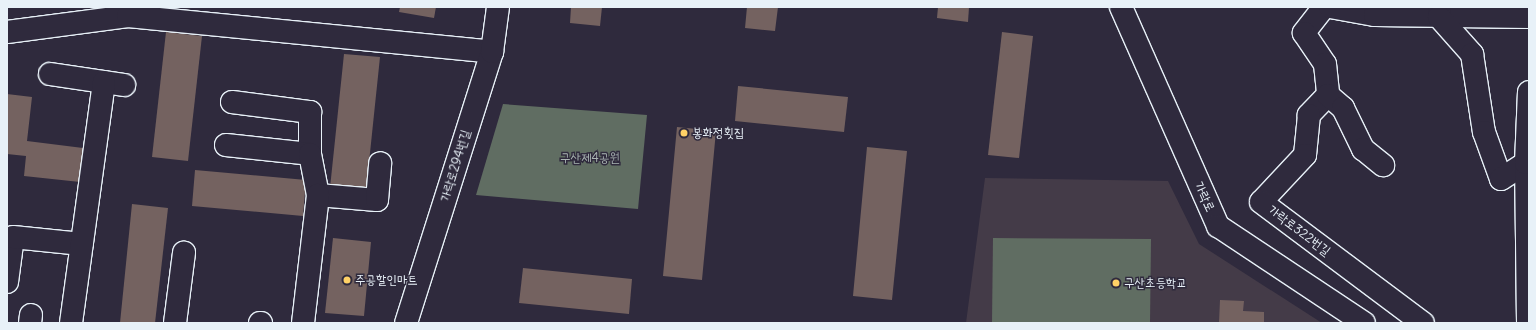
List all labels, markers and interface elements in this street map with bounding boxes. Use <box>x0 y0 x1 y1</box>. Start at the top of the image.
place label: 봉화정횟집 <box>692 125 744 141</box>
street label: 가락로294번길 <box>438 128 474 204</box>
marker: 봉화정횟집 <box>679 128 689 138</box>
park label: 구산제4공원 <box>560 150 620 166</box>
street label: 가락로 <box>1190 179 1218 215</box>
street label: 가락로322번길 <box>1265 203 1333 259</box>
place label: 주공할인마트 <box>355 272 418 288</box>
marker: 주공할인마트 <box>342 275 352 285</box>
place label: 구산초등학교 <box>1124 275 1187 291</box>
marker: 구산초등학교 <box>1111 278 1121 288</box>

